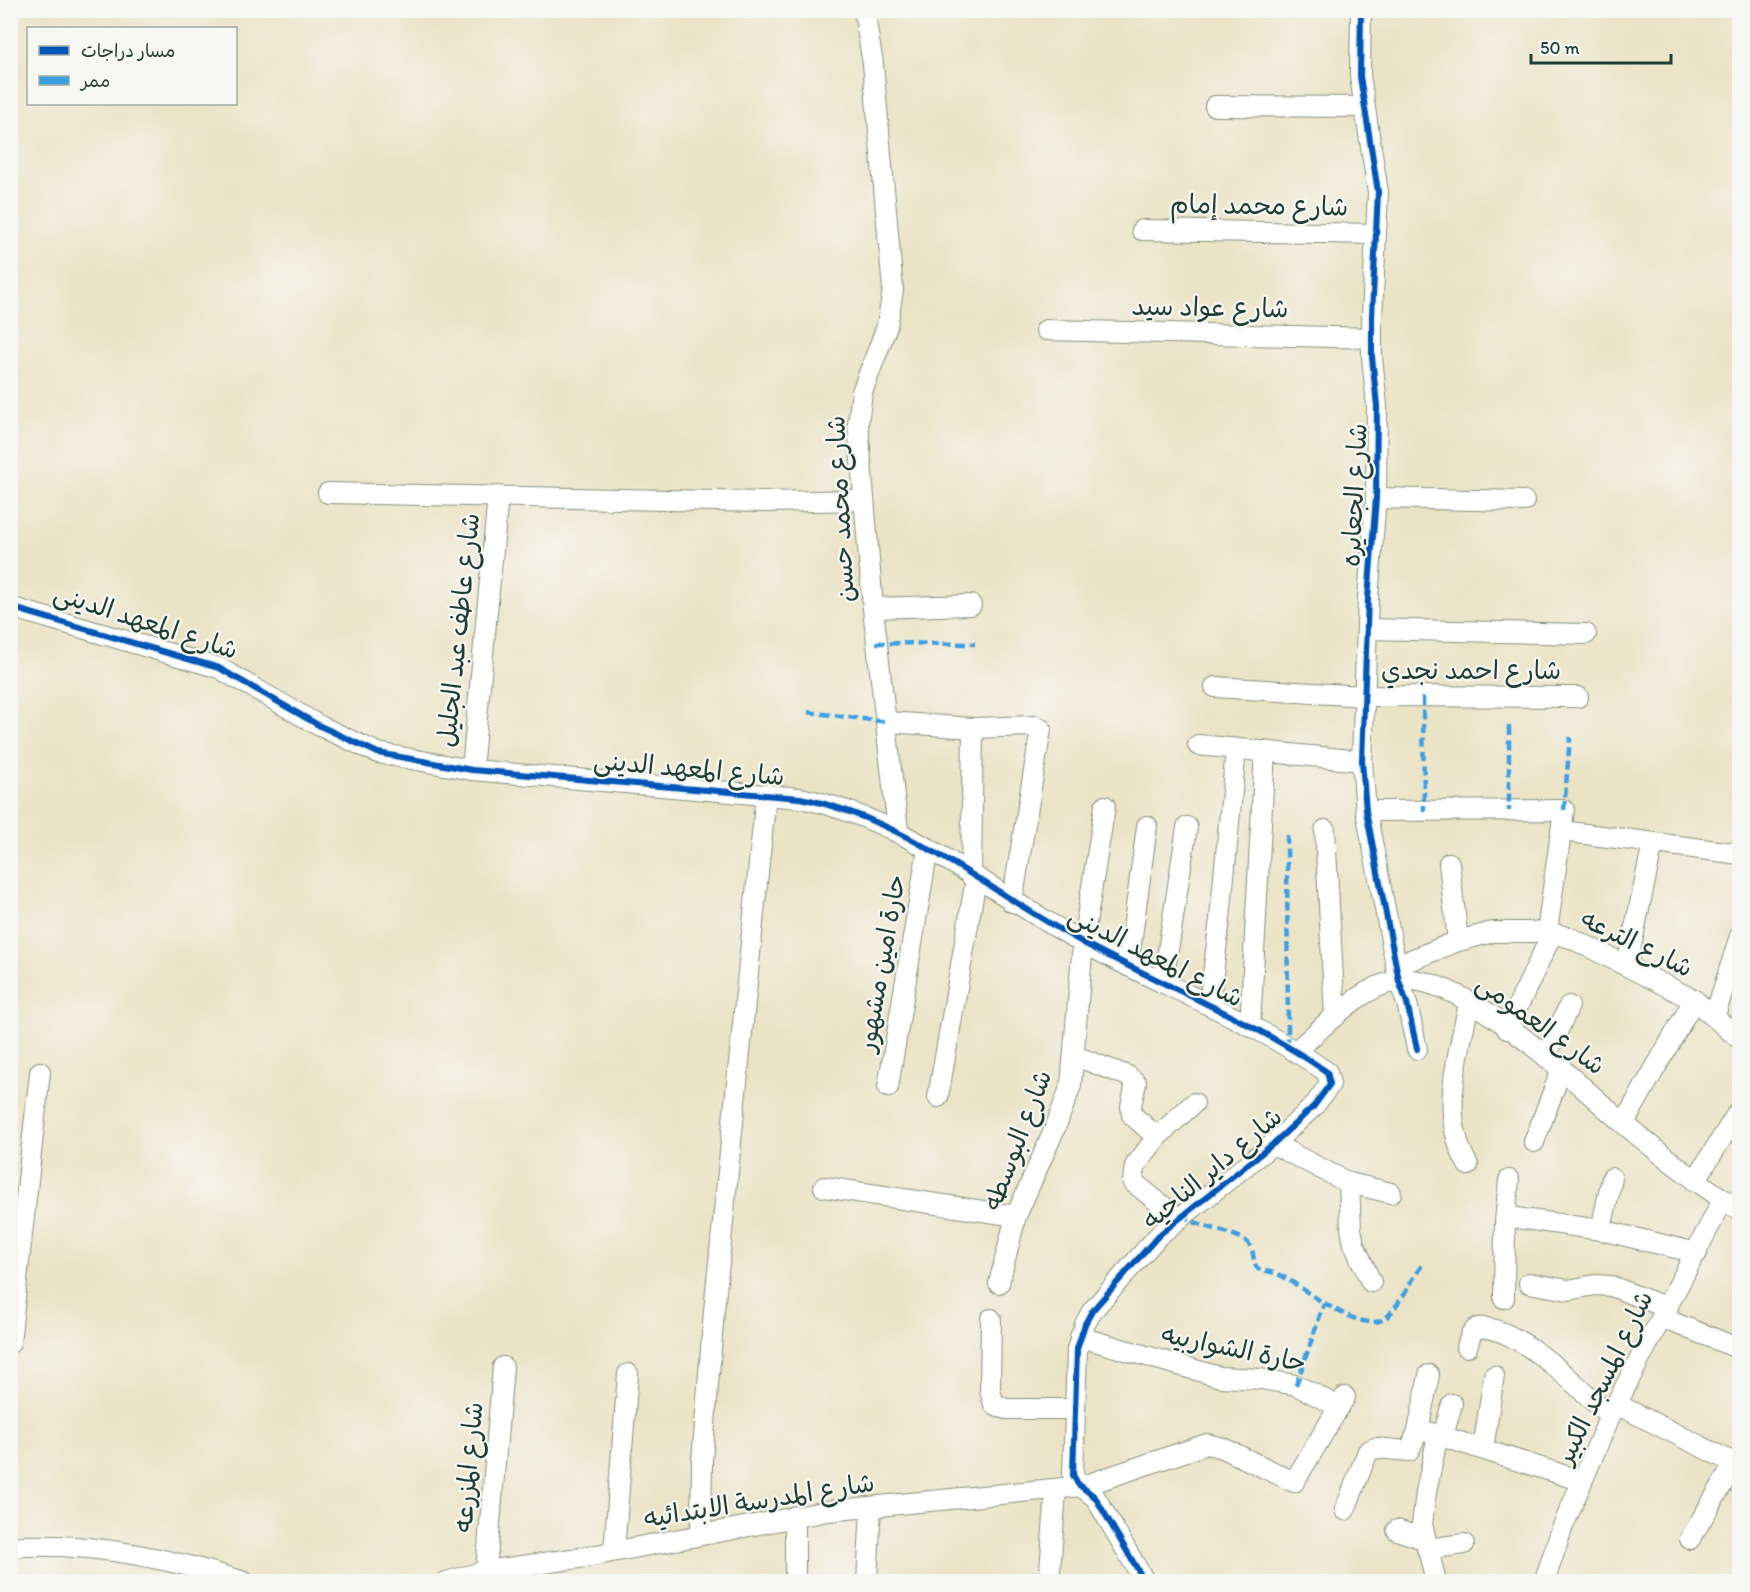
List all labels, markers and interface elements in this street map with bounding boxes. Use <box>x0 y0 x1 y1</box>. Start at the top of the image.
legend <box>27 27 237 105</box>
scale bar <box>1531 27 1670 65</box>
text: 50 m <box>1540 37 1580 59</box>
text: مسار دراجات <box>81 40 175 62</box>
text: ممر <box>79 70 110 92</box>
street label: شارع محمد إمام <box>1169 187 1348 227</box>
street label: شارع عواد سيد <box>1131 290 1289 326</box>
street label: شارع محمد حسن <box>819 415 863 603</box>
street label: شارع الجعايره <box>1334 422 1376 568</box>
street label: شارع عاطف عبد الجليل <box>430 511 488 749</box>
street label: شارع المعهد الدينى <box>49 576 242 668</box>
street label: شارع احمد نجدي <box>1381 654 1561 689</box>
street label: شارع المعهد الدينى <box>592 744 786 794</box>
street label: حارة امين مشهور <box>849 872 913 1056</box>
street label: شارع المعهد الدينى <box>1062 898 1249 1016</box>
street label: شارع الترعه <box>1575 902 1698 986</box>
street label: شارع العمومى <box>1469 966 1612 1083</box>
street label: شارع البوسطه <box>976 1065 1060 1215</box>
street label: شارع داير الناحيه <box>1136 1100 1290 1237</box>
street label: شارع المسجد الكبير <box>1547 1285 1662 1471</box>
street label: حارة الشواربيه <box>1159 1317 1309 1380</box>
street label: شارع المزرعه <box>446 1400 492 1534</box>
street label: شارع المدرسة الابتدائيه <box>641 1466 877 1536</box>

